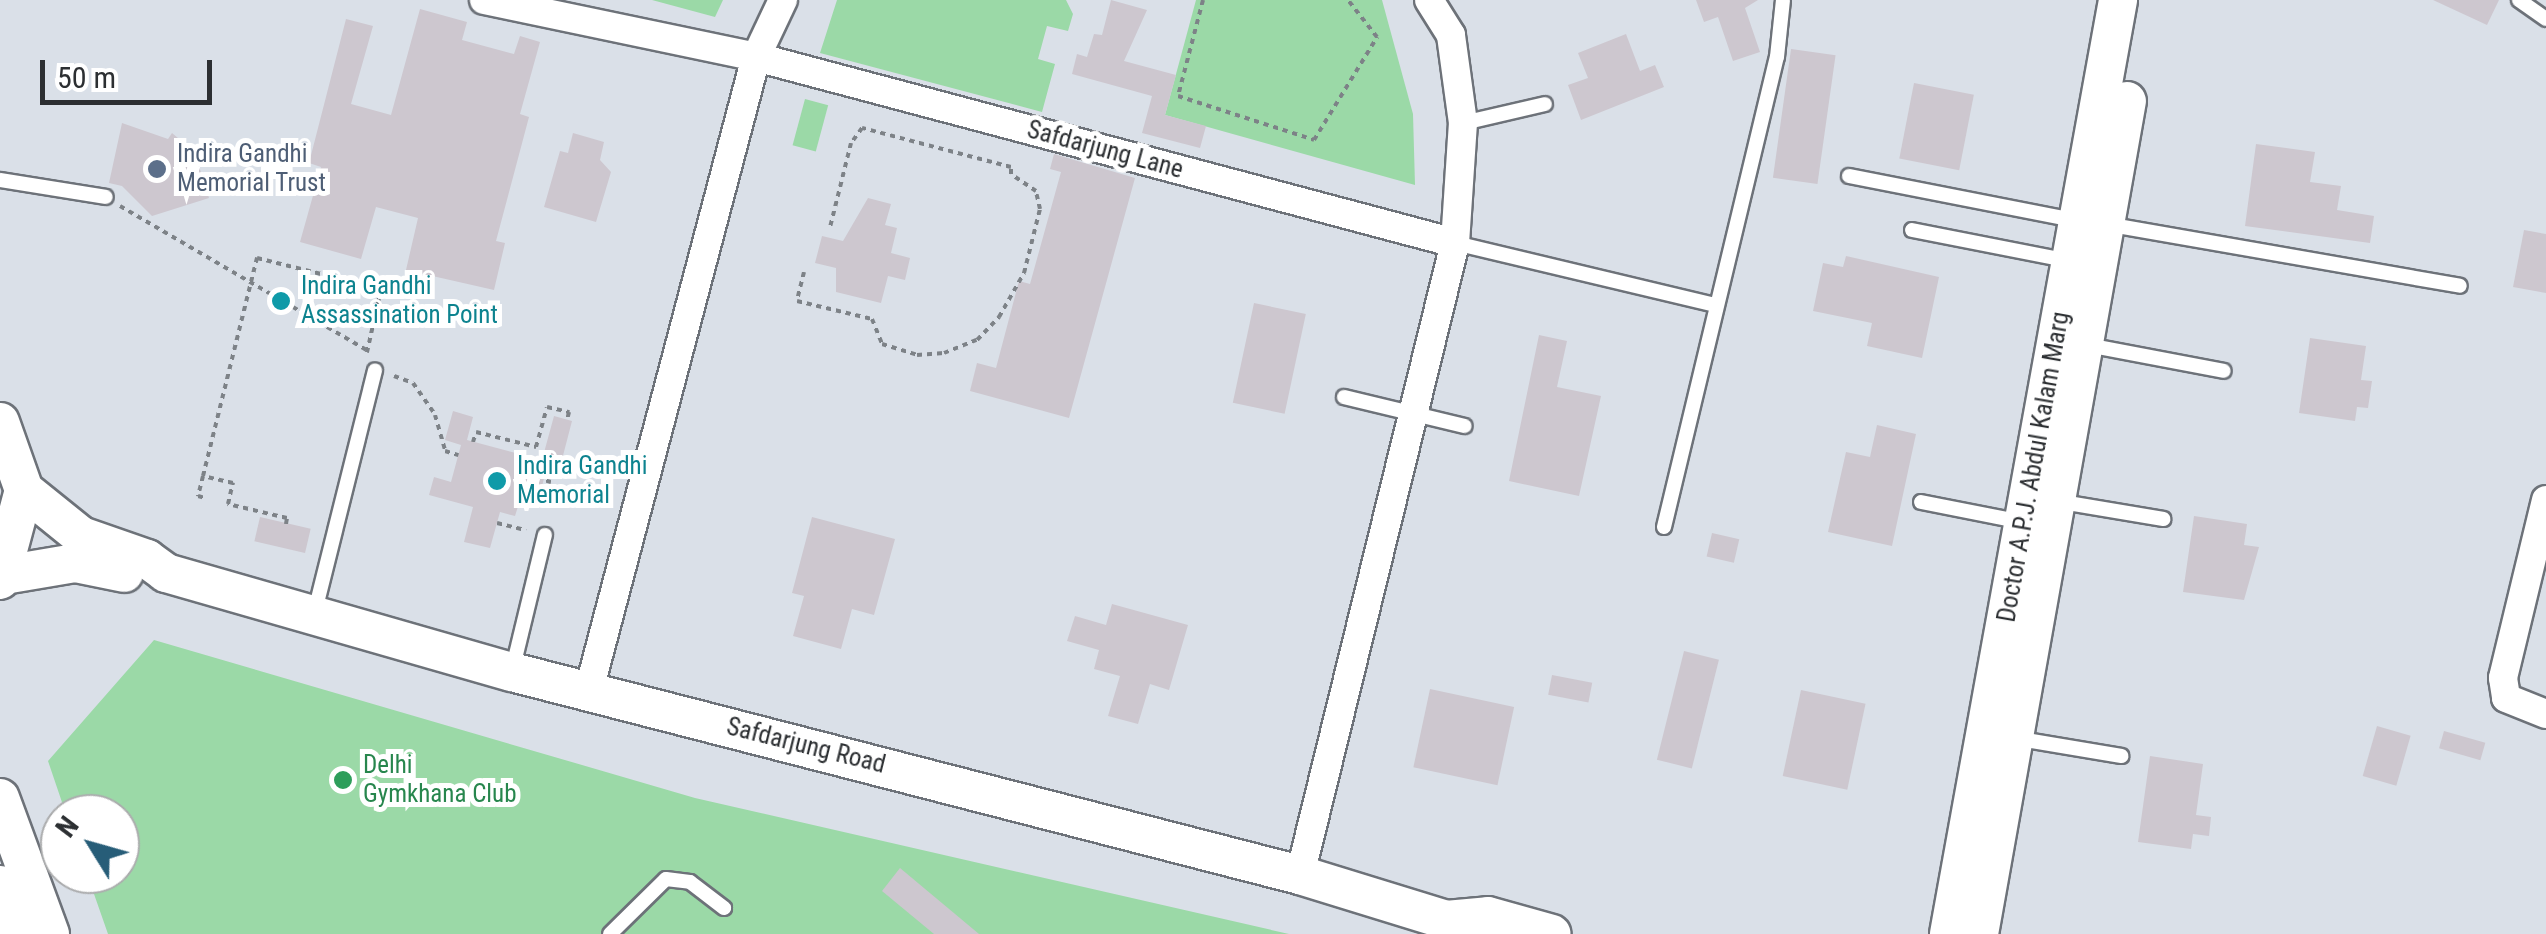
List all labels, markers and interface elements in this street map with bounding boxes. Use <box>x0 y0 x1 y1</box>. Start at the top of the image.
scale bar <box>45 40 218 102</box>
text: 50 m <box>57 60 116 95</box>
street label: Safdarjung Lane <box>1024 115 1186 185</box>
place label: Indira Gandhi Memorial Trust <box>177 140 326 199</box>
marker: Indira Gandhi Memorial Trust <box>146 158 168 180</box>
place label: Indira Gandhi Assassination Point <box>301 272 498 331</box>
marker: Indira Gandhi Assassination Point <box>270 290 292 312</box>
street label: Doctor A.P.J. Abdul Kalam Marg <box>1992 310 2076 624</box>
place label: Indira Gandhi Memorial <box>517 452 647 511</box>
marker: Indira Gandhi Memorial <box>486 470 508 492</box>
street label: Safdarjung Road <box>723 712 889 780</box>
place label: Delhi Gymkhana Club <box>363 751 516 810</box>
marker: Delhi Gymkhana Club <box>332 769 354 791</box>
north arrow <box>40 794 140 894</box>
text: N <box>49 810 86 844</box>

